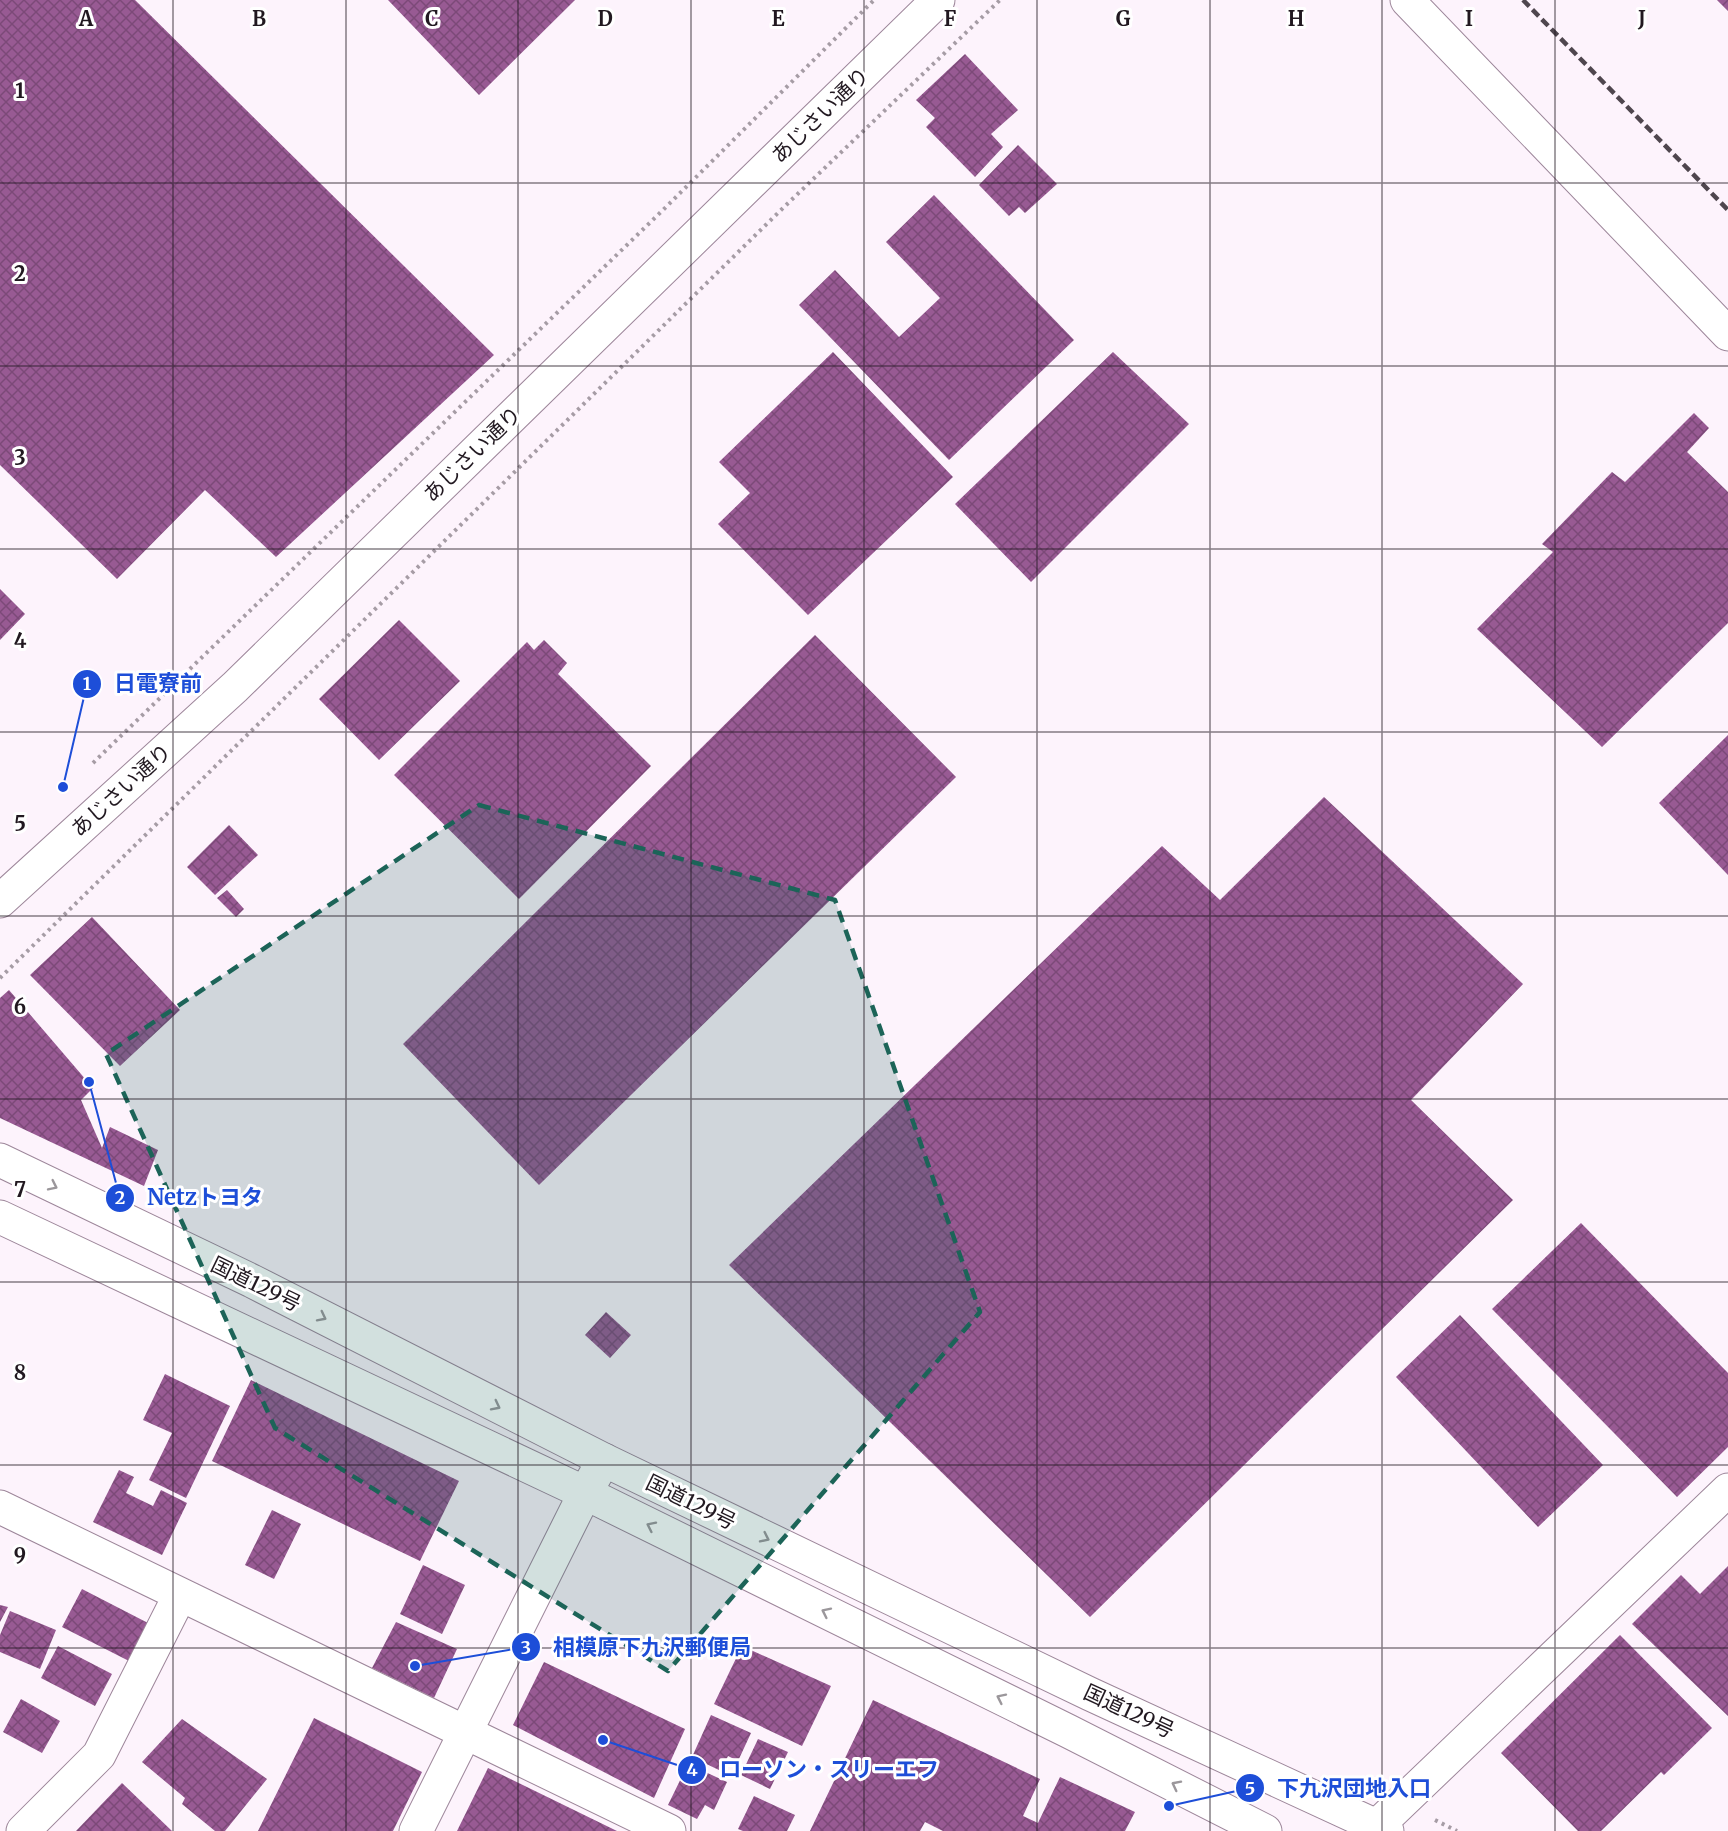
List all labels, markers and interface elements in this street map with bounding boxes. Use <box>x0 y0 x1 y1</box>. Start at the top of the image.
text: A <box>78 6 94 31</box>
text: B <box>252 6 266 31</box>
text: C <box>425 6 439 31</box>
text: D <box>597 6 613 31</box>
text: E <box>771 6 785 31</box>
text: F <box>944 6 957 31</box>
text: G <box>1116 6 1131 31</box>
text: H <box>1288 6 1304 31</box>
text: I <box>1465 6 1473 31</box>
text: J <box>1637 6 1646 31</box>
street label: あじさい通り <box>765 62 875 168</box>
text: 1 <box>15 78 25 103</box>
text: 2 <box>14 261 26 286</box>
street label: あじさい通り <box>417 401 527 507</box>
text: 3 <box>14 445 26 470</box>
text: 4 <box>14 628 27 653</box>
callout: 日電寮前 <box>72 664 214 704</box>
text: 日電寮前 <box>114 669 202 697</box>
text: 1 <box>83 672 91 695</box>
street label: あじさい通り <box>65 738 177 842</box>
text: 5 <box>14 811 26 836</box>
text: 6 <box>14 994 26 1019</box>
text: 7 <box>14 1177 26 1202</box>
one-way arrow <box>46 1178 57 1190</box>
callout: Netzトヨタ <box>105 1178 275 1218</box>
text: Netzトヨタ <box>147 1183 263 1211</box>
text: 2 <box>115 1186 125 1209</box>
street label: 国道129号 <box>207 1251 305 1317</box>
one-way arrow <box>316 1310 327 1322</box>
text: 8 <box>14 1360 26 1385</box>
one-way arrow <box>490 1398 501 1410</box>
street label: 国道129号 <box>642 1469 740 1535</box>
one-way arrow <box>647 1521 658 1533</box>
one-way arrow <box>759 1530 770 1542</box>
text: 9 <box>14 1543 26 1568</box>
one-way arrow <box>822 1607 833 1619</box>
callout: 相模原下九沢郵便局 <box>511 1627 763 1667</box>
text: 相模原下九沢郵便局 <box>553 1633 751 1661</box>
text: 3 <box>521 1636 531 1659</box>
street label: 国道129号 <box>1079 1678 1179 1744</box>
one-way arrow <box>997 1693 1008 1705</box>
callout: ローソン・スリーエフ <box>677 1750 951 1790</box>
text: ローソン・スリーエフ <box>719 1755 939 1783</box>
text: 4 <box>686 1758 698 1781</box>
callout: 下九沢団地入口 <box>1235 1768 1443 1808</box>
text: 下九沢団地入口 <box>1277 1774 1431 1802</box>
text: 5 <box>1245 1777 1255 1800</box>
one-way arrow <box>1171 1781 1182 1793</box>

